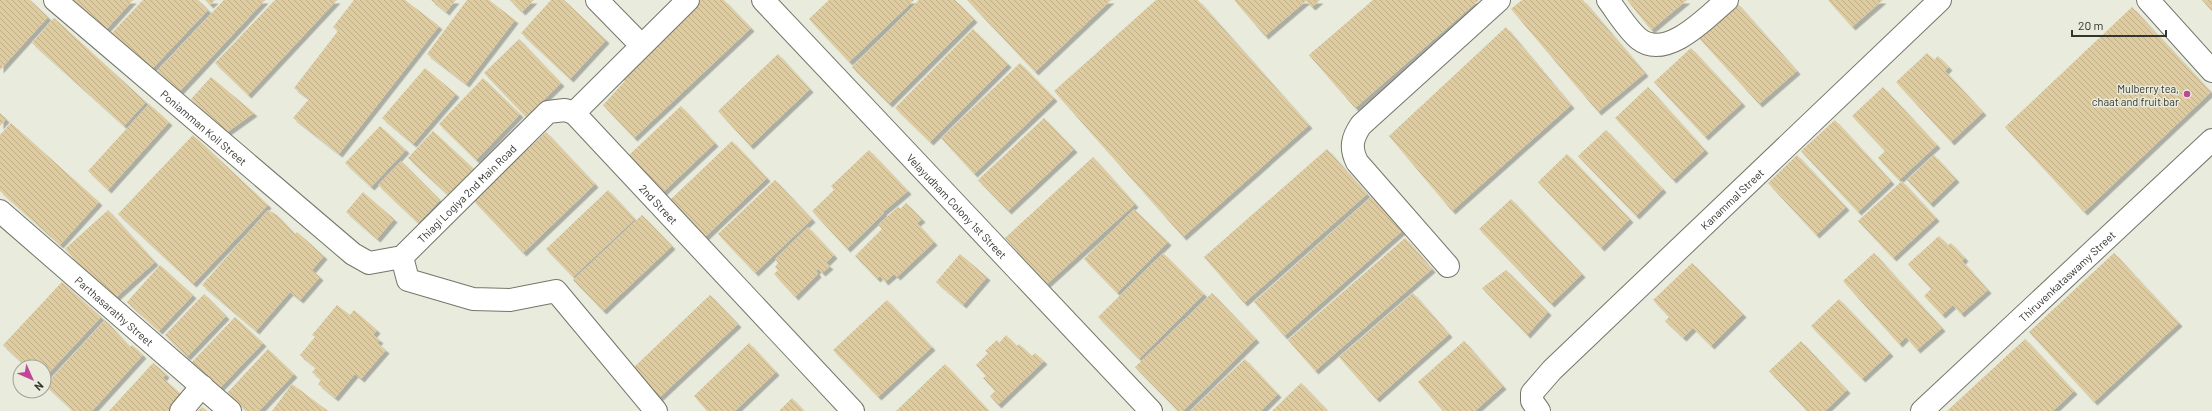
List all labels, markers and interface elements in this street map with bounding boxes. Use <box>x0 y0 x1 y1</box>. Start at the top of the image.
scale bar <box>2072 12 2166 38</box>
text: 20 m <box>2078 18 2104 32</box>
place label: Mulberry tea, chaat and fruit bar <box>2092 82 2179 108</box>
street label: Poniamman Koil Street <box>159 87 250 167</box>
marker: Mulberry tea, chaat and fruit bar <box>2182 89 2192 99</box>
street label: Thiagi Logiya 2nd Main Road <box>414 141 518 245</box>
street label: Velayudham Colony 1st Street <box>905 151 1010 261</box>
street label: Kanammal Street <box>1697 165 1766 232</box>
street label: 2nd Street <box>637 181 681 227</box>
street label: Thiruvenkataswamy Street <box>2016 228 2118 324</box>
street label: Parthasarathy Street <box>73 273 157 348</box>
north arrow <box>12 359 52 399</box>
text: N <box>32 379 47 394</box>

